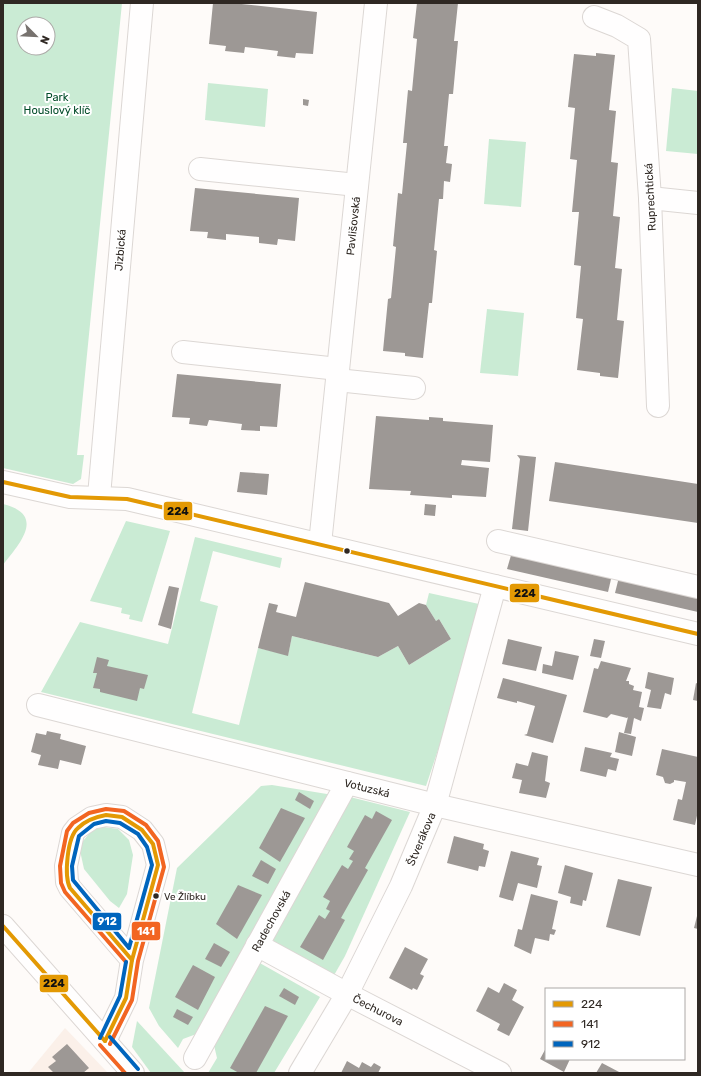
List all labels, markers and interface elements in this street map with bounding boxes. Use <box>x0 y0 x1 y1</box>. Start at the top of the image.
north arrow <box>16 16 56 56</box>
text: N <box>37 34 52 46</box>
park label: Park Houslový klíč <box>24 91 90 117</box>
street label: Ruprechtická <box>642 163 659 231</box>
street label: Pavlišovská <box>344 196 363 256</box>
street label: Jizbická <box>112 228 129 272</box>
line badge: 224 <box>163 501 193 521</box>
text: 224 <box>167 505 189 518</box>
unlabelled marker <box>342 546 352 556</box>
line badge: 224 <box>509 583 540 603</box>
text: 224 <box>514 587 536 600</box>
street label: Votuzská <box>343 777 391 800</box>
street label: Štverákova <box>404 811 439 868</box>
street label: Radechovská <box>249 888 294 954</box>
marker: Ve Žlíbku <box>151 891 161 901</box>
place label: Ve Žlíbku <box>164 891 206 903</box>
line badge: 912 <box>92 912 122 931</box>
text: 912 <box>97 915 117 928</box>
line badge: 141 <box>131 921 161 941</box>
text: 141 <box>137 925 155 938</box>
line badge: 224 <box>39 974 69 993</box>
text: 224 <box>43 977 65 990</box>
legend <box>545 988 685 1060</box>
street label: Čechurova <box>350 992 405 1029</box>
text: 224 <box>581 997 603 1011</box>
text: 141 <box>581 1017 598 1031</box>
text: 912 <box>581 1037 600 1051</box>

